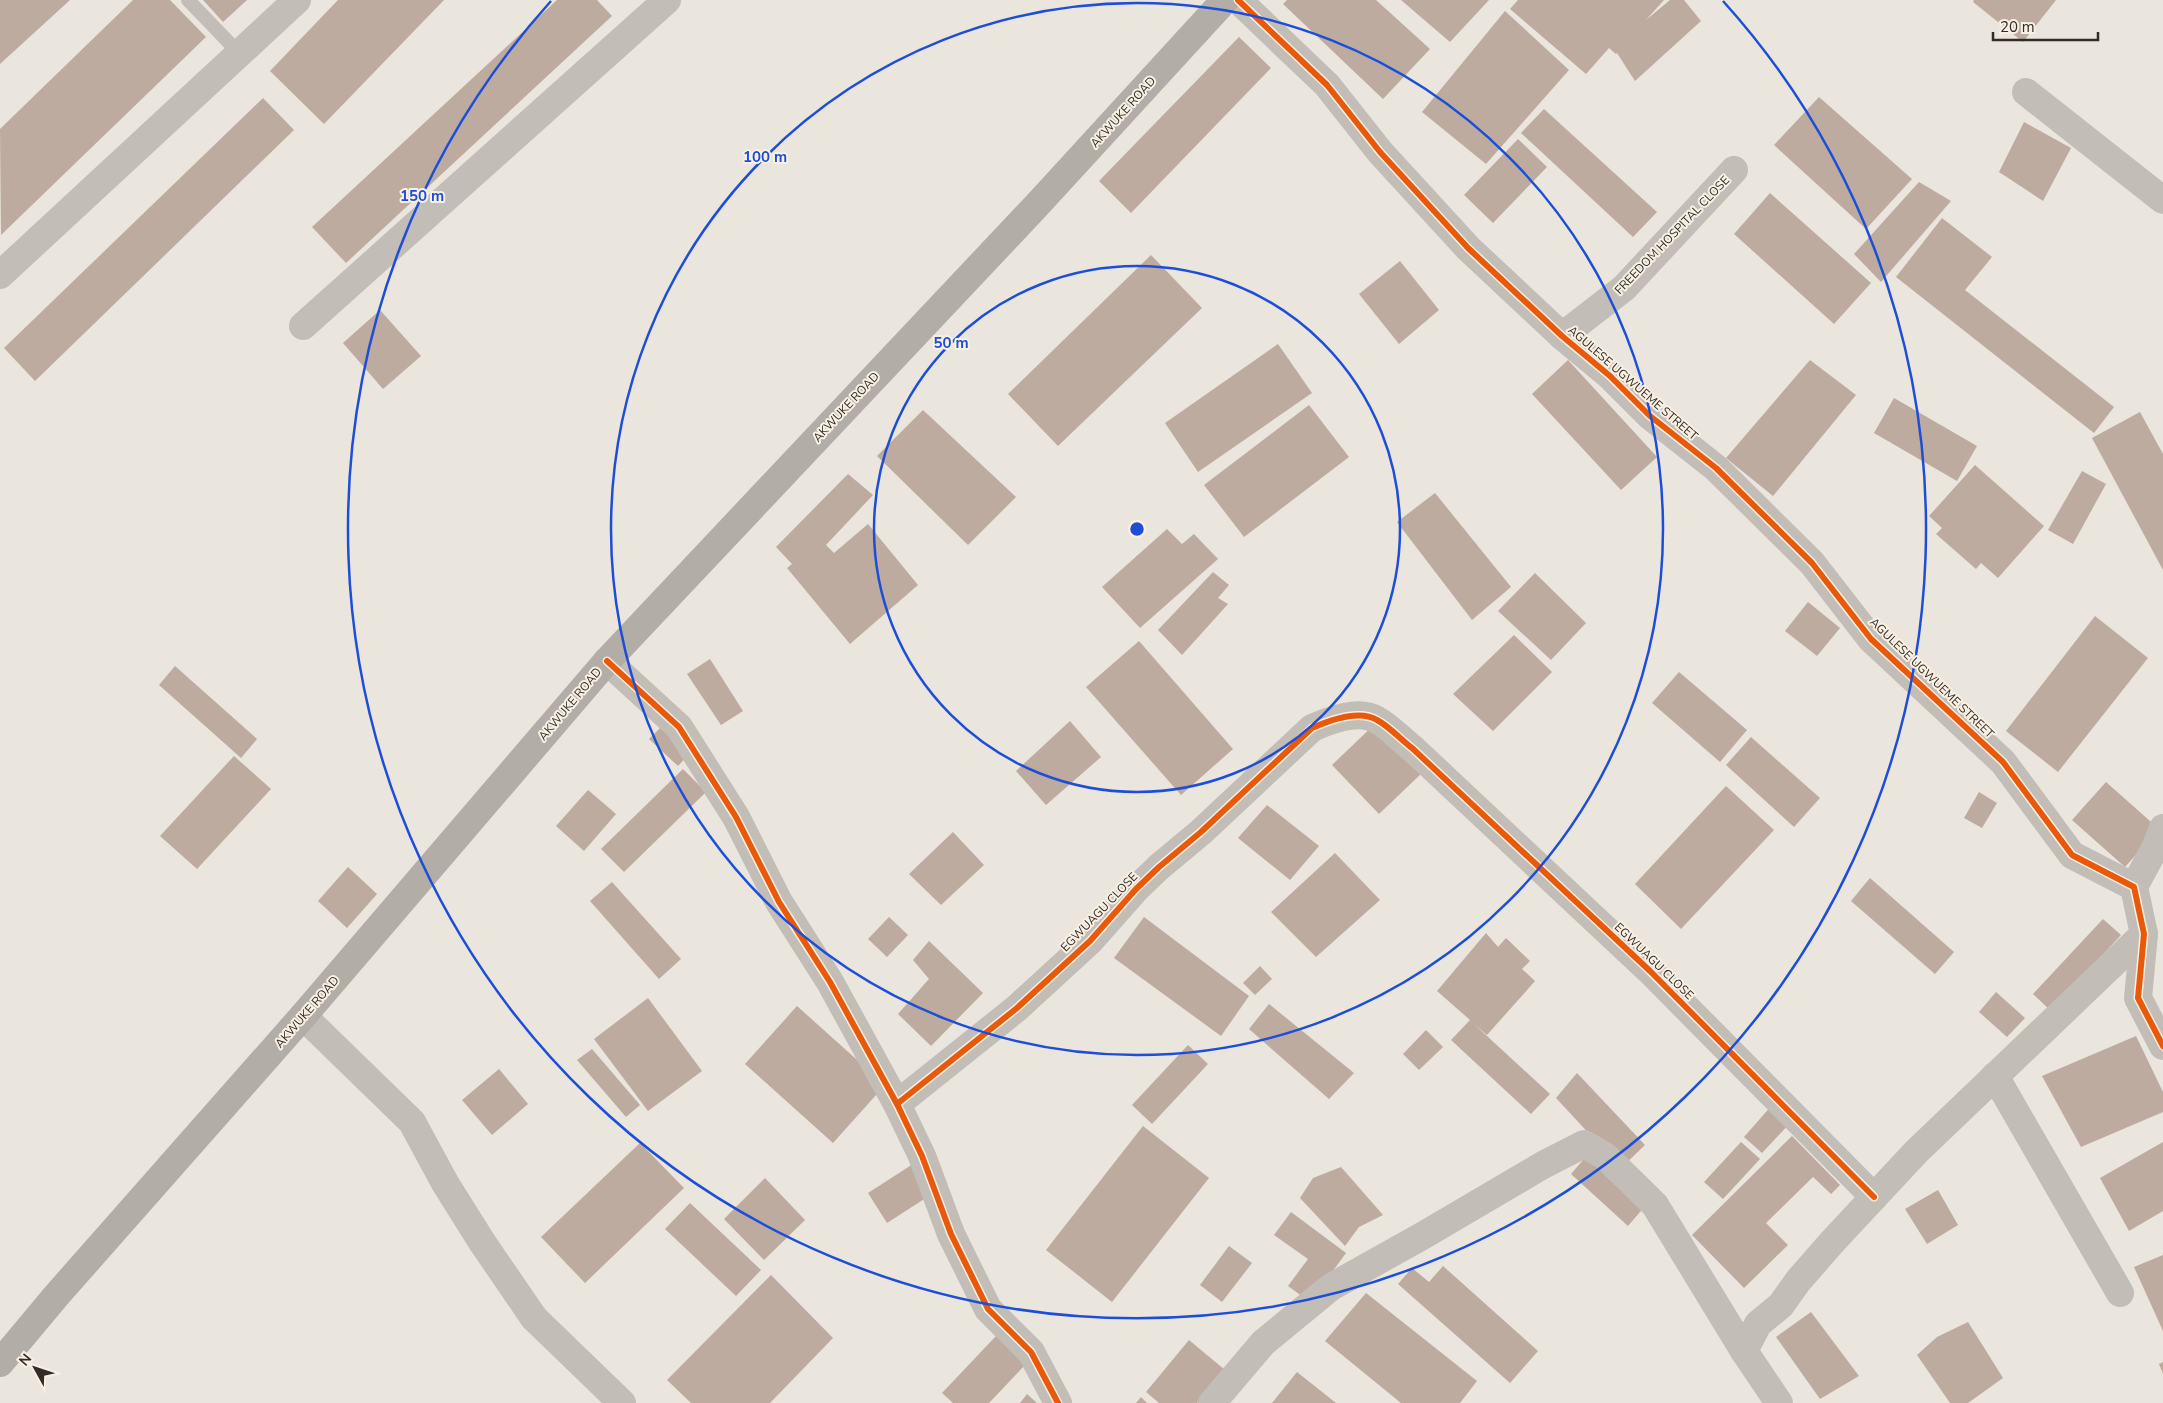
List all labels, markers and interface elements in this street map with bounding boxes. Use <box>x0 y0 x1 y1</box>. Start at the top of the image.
scale bar <box>1993 10 2098 42</box>
text: 20 m <box>2000 17 2035 37</box>
street label: AKWUKE ROAD <box>1087 73 1159 151</box>
text: 100 m <box>743 147 787 167</box>
street label: FREEDOM HOSPITAL CLOSE <box>1611 172 1733 298</box>
text: 150 m <box>400 186 444 206</box>
street label: AGULESE UGWUEME STREET <box>1565 322 1702 444</box>
text: 50 m <box>933 333 969 353</box>
street label: AKWUKE ROAD <box>809 368 883 445</box>
centre of rings <box>1128 520 1146 538</box>
street label: AGULESE UGWUEME STREET <box>1866 614 1998 742</box>
street label: AKWUKE ROAD <box>535 664 605 744</box>
street label: EGWUAGU CLOSE <box>1057 869 1141 955</box>
street label: EGWUAGU CLOSE <box>1611 919 1697 1003</box>
street label: AKWUKE ROAD <box>271 973 343 1051</box>
north arrow <box>10 1343 60 1393</box>
text: N <box>15 1350 36 1370</box>

